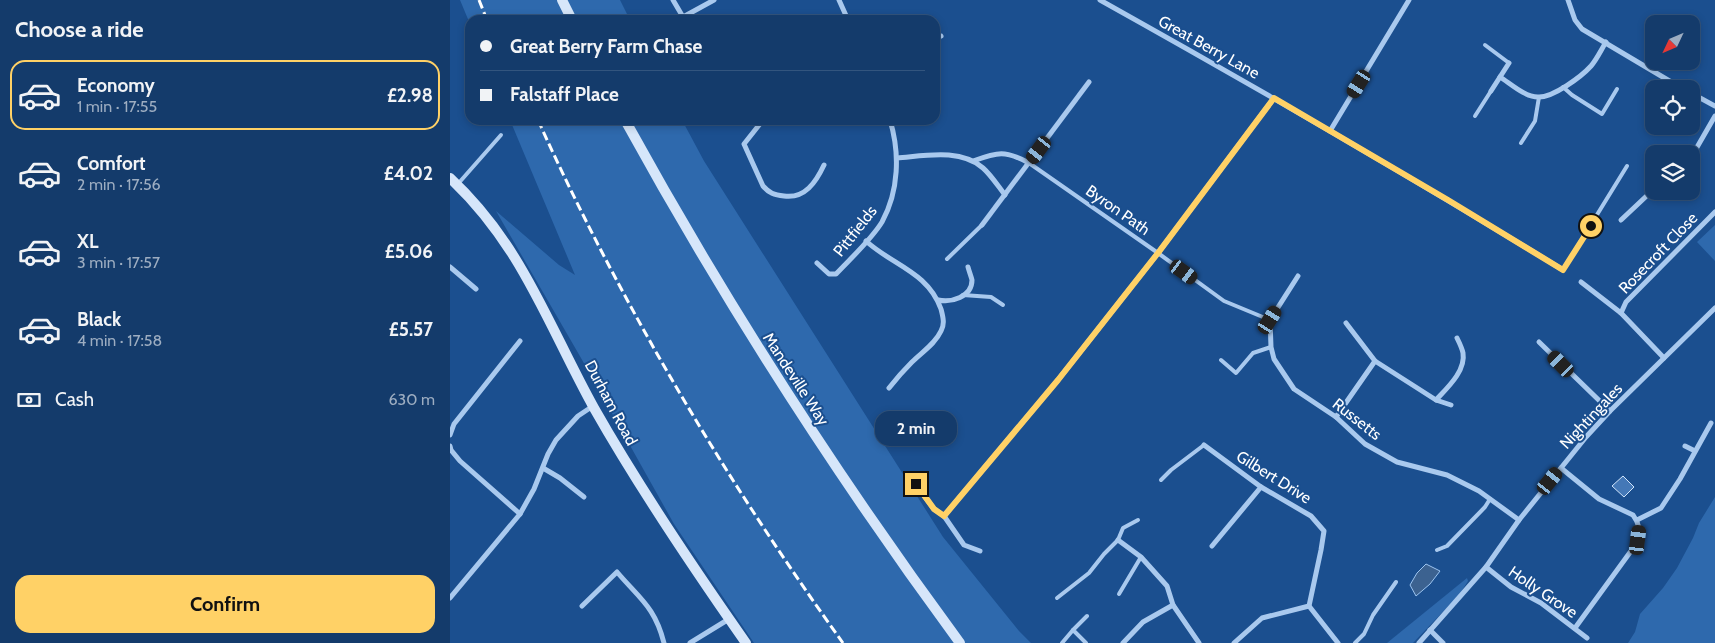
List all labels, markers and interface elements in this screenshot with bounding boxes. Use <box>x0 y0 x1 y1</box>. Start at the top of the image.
street label: Great Berry Lane <box>1155 11 1263 83</box>
north arrow <box>1645 15 1700 70</box>
map controls <box>1645 15 1700 200</box>
text: Choose a ride <box>15 16 144 43</box>
text: Great Berry Farm Chase <box>510 35 702 58</box>
car <box>1344 67 1373 101</box>
icon: car <box>17 73 62 118</box>
text: Economy <box>77 74 155 97</box>
button: locate <box>1645 80 1700 135</box>
text: Falstaff Place <box>510 83 619 106</box>
text: £2.98 <box>387 84 433 107</box>
text: 1 min · 17:55 <box>77 97 157 116</box>
car <box>1023 134 1054 166</box>
button: layers <box>1645 145 1700 200</box>
icon: car <box>17 151 62 196</box>
text: Comfort <box>77 152 146 175</box>
text: £4.02 <box>384 162 433 185</box>
text: 2 min · 17:56 <box>77 175 161 194</box>
street label: Byron Path <box>1082 181 1154 239</box>
street label: Pittfields <box>829 201 881 260</box>
street label: Rosecroft Close <box>1615 209 1701 297</box>
route start <box>1580 215 1602 237</box>
icon: car <box>17 229 62 274</box>
text: XL <box>77 230 98 253</box>
text: £5.06 <box>385 240 433 263</box>
text: 3 min · 17:57 <box>77 253 160 272</box>
car <box>1167 257 1200 287</box>
car <box>1255 303 1284 337</box>
icon: car <box>17 307 62 352</box>
text: Black <box>77 308 121 331</box>
text: £5.57 <box>389 318 433 341</box>
street label: Mandeville Way <box>759 329 833 429</box>
text: 4 min · 17:58 <box>77 331 162 350</box>
car <box>1545 348 1576 380</box>
street label: Durham Road <box>581 357 641 449</box>
street label: Nightingales <box>1556 379 1626 453</box>
icon: cash <box>15 386 43 414</box>
text: Cash <box>55 388 94 411</box>
text: 630 m <box>388 390 435 409</box>
street label: Russetts <box>1329 394 1385 444</box>
callout: 2 min <box>875 412 957 446</box>
text: 2 min <box>897 419 935 438</box>
street label: Gilbert Drive <box>1233 446 1315 508</box>
car <box>1534 465 1565 497</box>
route end <box>905 473 927 495</box>
car <box>1628 524 1647 556</box>
street label: Holly Grove <box>1505 562 1581 622</box>
button: Confirm <box>15 575 435 633</box>

